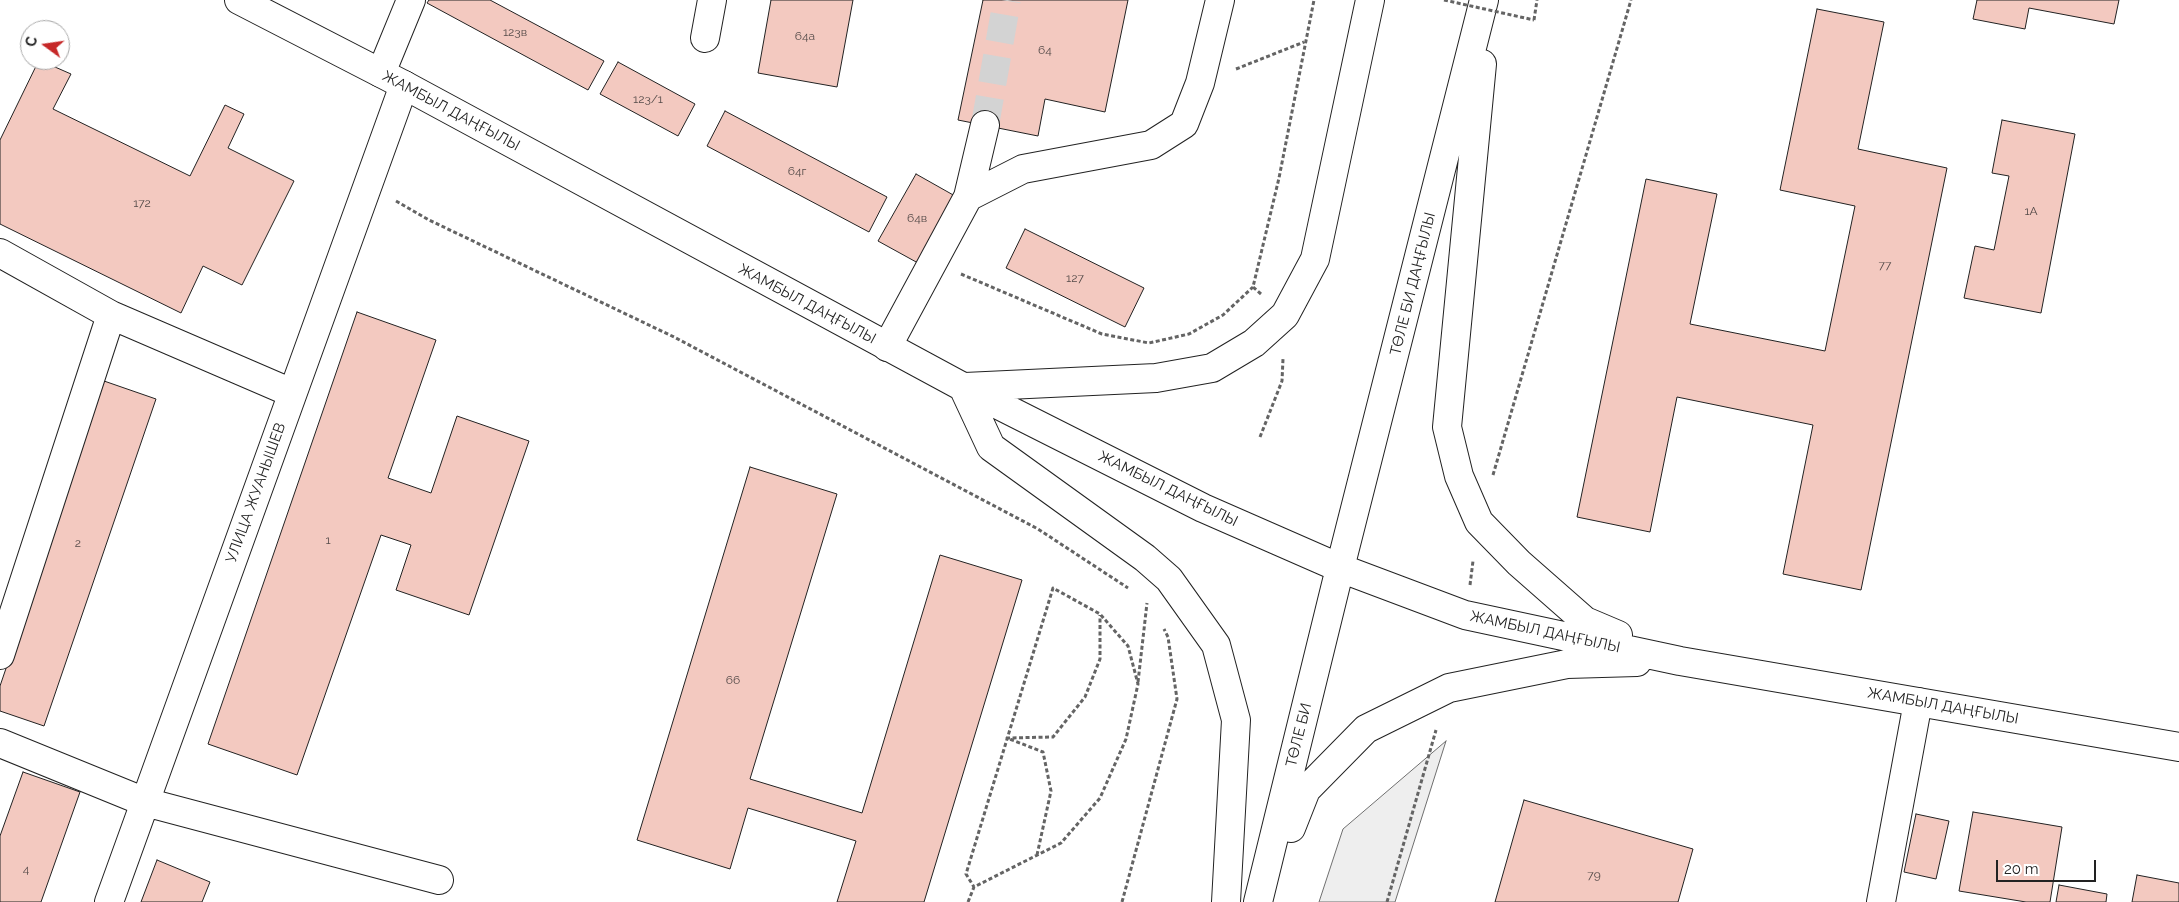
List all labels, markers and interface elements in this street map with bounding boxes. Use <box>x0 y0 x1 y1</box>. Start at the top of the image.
north arrow <box>20 20 70 70</box>
house number: 123в <box>503 25 527 39</box>
house number: 64а <box>795 29 815 43</box>
text: С <box>22 35 40 48</box>
house number: 64 <box>1038 43 1052 57</box>
street label: ЖАМБЫЛ ДАҢҒЫЛЫ <box>379 67 523 155</box>
house number: 123/1 <box>633 92 663 106</box>
house number: 64г <box>788 164 806 178</box>
house number: 172 <box>133 196 151 210</box>
house number: 1А <box>2024 204 2038 218</box>
house number: 64в <box>907 211 927 225</box>
street label: ТӨЛЕ БИ ДАҢҒЫЛЫ <box>1387 211 1439 357</box>
house number: 77 <box>1879 258 1891 272</box>
street label: ЖАМБЫЛ ДАҢҒЫЛЫ <box>735 260 879 348</box>
house number: 127 <box>1066 271 1084 285</box>
street label: УЛИЦА ЖУАНЫШЕВ <box>222 420 290 566</box>
street label: ЖАМБЫЛ ДАҢҒЫЛЫ <box>1095 447 1241 531</box>
house number: 1 <box>325 533 331 547</box>
house number: 2 <box>75 536 81 550</box>
street label: ЖАМБЫЛ ДАҢҒЫЛЫ <box>1468 607 1622 657</box>
house number: 66 <box>726 673 740 687</box>
street label: ЖАМБЫЛ ДАҢҒЫЛЫ <box>1866 684 2020 728</box>
street label: ТӨЛЕ БИ <box>1282 701 1316 769</box>
scale bar <box>1999 850 2099 882</box>
text: 20 m <box>2004 860 2039 878</box>
house number: 4 <box>23 862 29 876</box>
house number: 79 <box>1587 868 1601 882</box>

